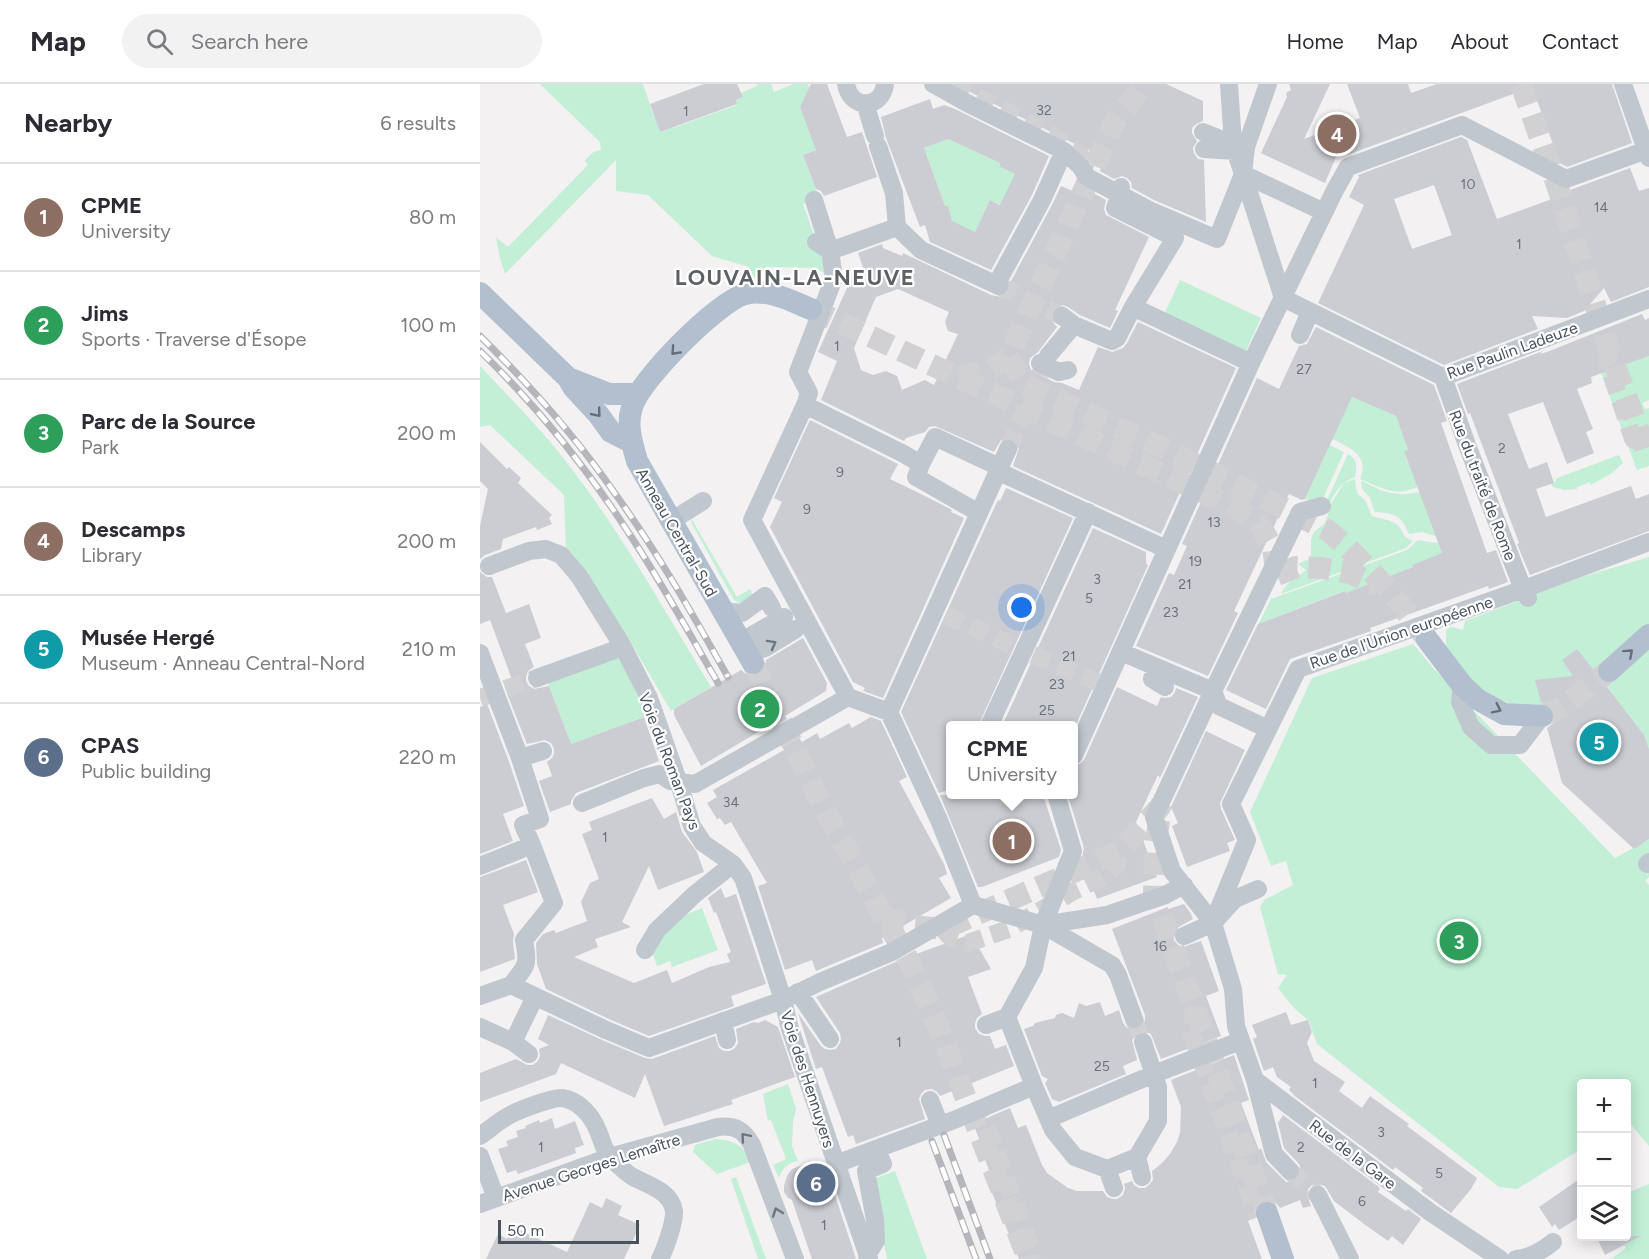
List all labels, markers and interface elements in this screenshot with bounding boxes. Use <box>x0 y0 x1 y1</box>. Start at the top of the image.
search box <box>122 14 542 68</box>
text: Map <box>30 24 86 58</box>
icon: search <box>143 25 176 58</box>
text: Search here <box>191 28 308 55</box>
text: Home <box>1287 29 1344 54</box>
text: Map <box>1377 29 1418 54</box>
text: About <box>1451 29 1509 54</box>
text: Contact <box>1542 29 1619 54</box>
house number: 32 <box>1036 102 1052 119</box>
house number: 1 <box>683 103 689 120</box>
text: Nearby <box>24 107 112 139</box>
text: 6 results <box>380 111 456 135</box>
pin: 4 <box>1318 112 1356 156</box>
house number: 10 <box>1461 176 1475 193</box>
text: CPME <box>81 192 142 219</box>
house number: 14 <box>1594 199 1609 216</box>
text: 1 <box>39 205 48 229</box>
text: 80 m <box>409 205 456 229</box>
text: University <box>81 219 171 243</box>
house number: 1 <box>1516 236 1522 253</box>
district label: LOUVAIN-LA-NEUVE <box>675 264 915 291</box>
text: Jims <box>81 300 128 327</box>
text: 2 <box>38 313 49 337</box>
text: 100 m <box>400 313 456 337</box>
street label: Rue Paulin Ladeuze <box>1444 318 1581 383</box>
text: Sports · Traverse d'Ésope <box>81 327 306 351</box>
house number: 1 <box>834 338 840 355</box>
one-way arrow <box>671 344 682 355</box>
house number: 27 <box>1296 361 1312 378</box>
one-way arrow <box>589 406 600 417</box>
street label: Rue du traité de Rome <box>1445 407 1520 563</box>
text: Parc de la Source <box>81 408 255 435</box>
text: 3 <box>38 421 49 445</box>
text: 200 m <box>397 421 456 445</box>
text: Park <box>81 435 119 459</box>
house number: 2 <box>1498 440 1506 457</box>
street label: Anneau Central-Sud <box>632 464 721 600</box>
house number: 9 <box>836 464 844 481</box>
house number: 9 <box>803 501 811 518</box>
house number: 13 <box>1207 514 1221 531</box>
text: Descamps <box>81 516 185 543</box>
text: 4 <box>37 529 50 553</box>
text: 200 m <box>397 529 456 553</box>
text: Library <box>81 543 142 567</box>
house number: 19 <box>1188 553 1202 570</box>
house number: 3 <box>1093 571 1101 588</box>
house number: 21 <box>1178 576 1192 593</box>
house number: 5 <box>1085 590 1093 607</box>
street label: Rue de l'Union européenne <box>1307 592 1495 673</box>
your location <box>1007 593 1036 622</box>
house number: 23 <box>1163 604 1179 621</box>
text: Musée Hergé <box>81 624 215 651</box>
text: 5 <box>38 637 49 661</box>
text: 210 m <box>402 637 456 661</box>
one-way arrow <box>766 639 777 651</box>
house number: 21 <box>1062 648 1076 665</box>
one-way arrow <box>1622 649 1633 660</box>
text: Museum · Anneau Central-Nord <box>81 651 365 675</box>
house number: 23 <box>1049 676 1065 693</box>
pin: 2 <box>740 686 780 732</box>
street label: Voie du Roman Pays <box>635 690 704 832</box>
house number: 25 <box>1039 702 1055 719</box>
one-way arrow <box>1490 702 1501 713</box>
pin: 5 <box>1580 720 1618 764</box>
popup <box>946 721 1078 799</box>
text: CPAS <box>81 732 139 759</box>
text: CPME <box>967 735 1028 762</box>
text: 6 <box>38 745 49 769</box>
text: 220 m <box>399 745 456 769</box>
text: Public building <box>81 759 211 783</box>
text: University <box>967 762 1057 786</box>
house number: 34 <box>723 794 739 811</box>
pin: 1 <box>992 818 1032 864</box>
house number: 1 <box>602 829 608 846</box>
pin: 3 <box>1440 918 1478 964</box>
house number: 16 <box>1153 938 1167 955</box>
street label: Voie des Hennuyers <box>776 1008 839 1150</box>
house number: 1 <box>896 1034 902 1051</box>
house number: 25 <box>1094 1058 1110 1075</box>
house number: 1 <box>1312 1075 1318 1092</box>
map controls <box>1577 1079 1631 1241</box>
button: + <box>1577 1079 1631 1133</box>
street label: Rue de la Gare <box>1306 1116 1400 1193</box>
house number: 3 <box>1377 1124 1385 1141</box>
street label: Avenue Georges Lemaître <box>500 1130 683 1205</box>
one-way arrow <box>741 1133 752 1144</box>
button: − <box>1577 1133 1631 1187</box>
house number: 1 <box>538 1139 544 1156</box>
house number: 2 <box>1297 1139 1305 1156</box>
pin: 6 <box>796 1160 836 1206</box>
house number: 5 <box>1435 1165 1443 1182</box>
button: layers <box>1577 1187 1631 1241</box>
house number: 6 <box>1358 1193 1366 1210</box>
one-way arrow <box>772 1207 785 1218</box>
scale bar <box>498 1217 639 1244</box>
house number: 1 <box>821 1217 827 1234</box>
text: 50 m <box>507 1221 544 1240</box>

